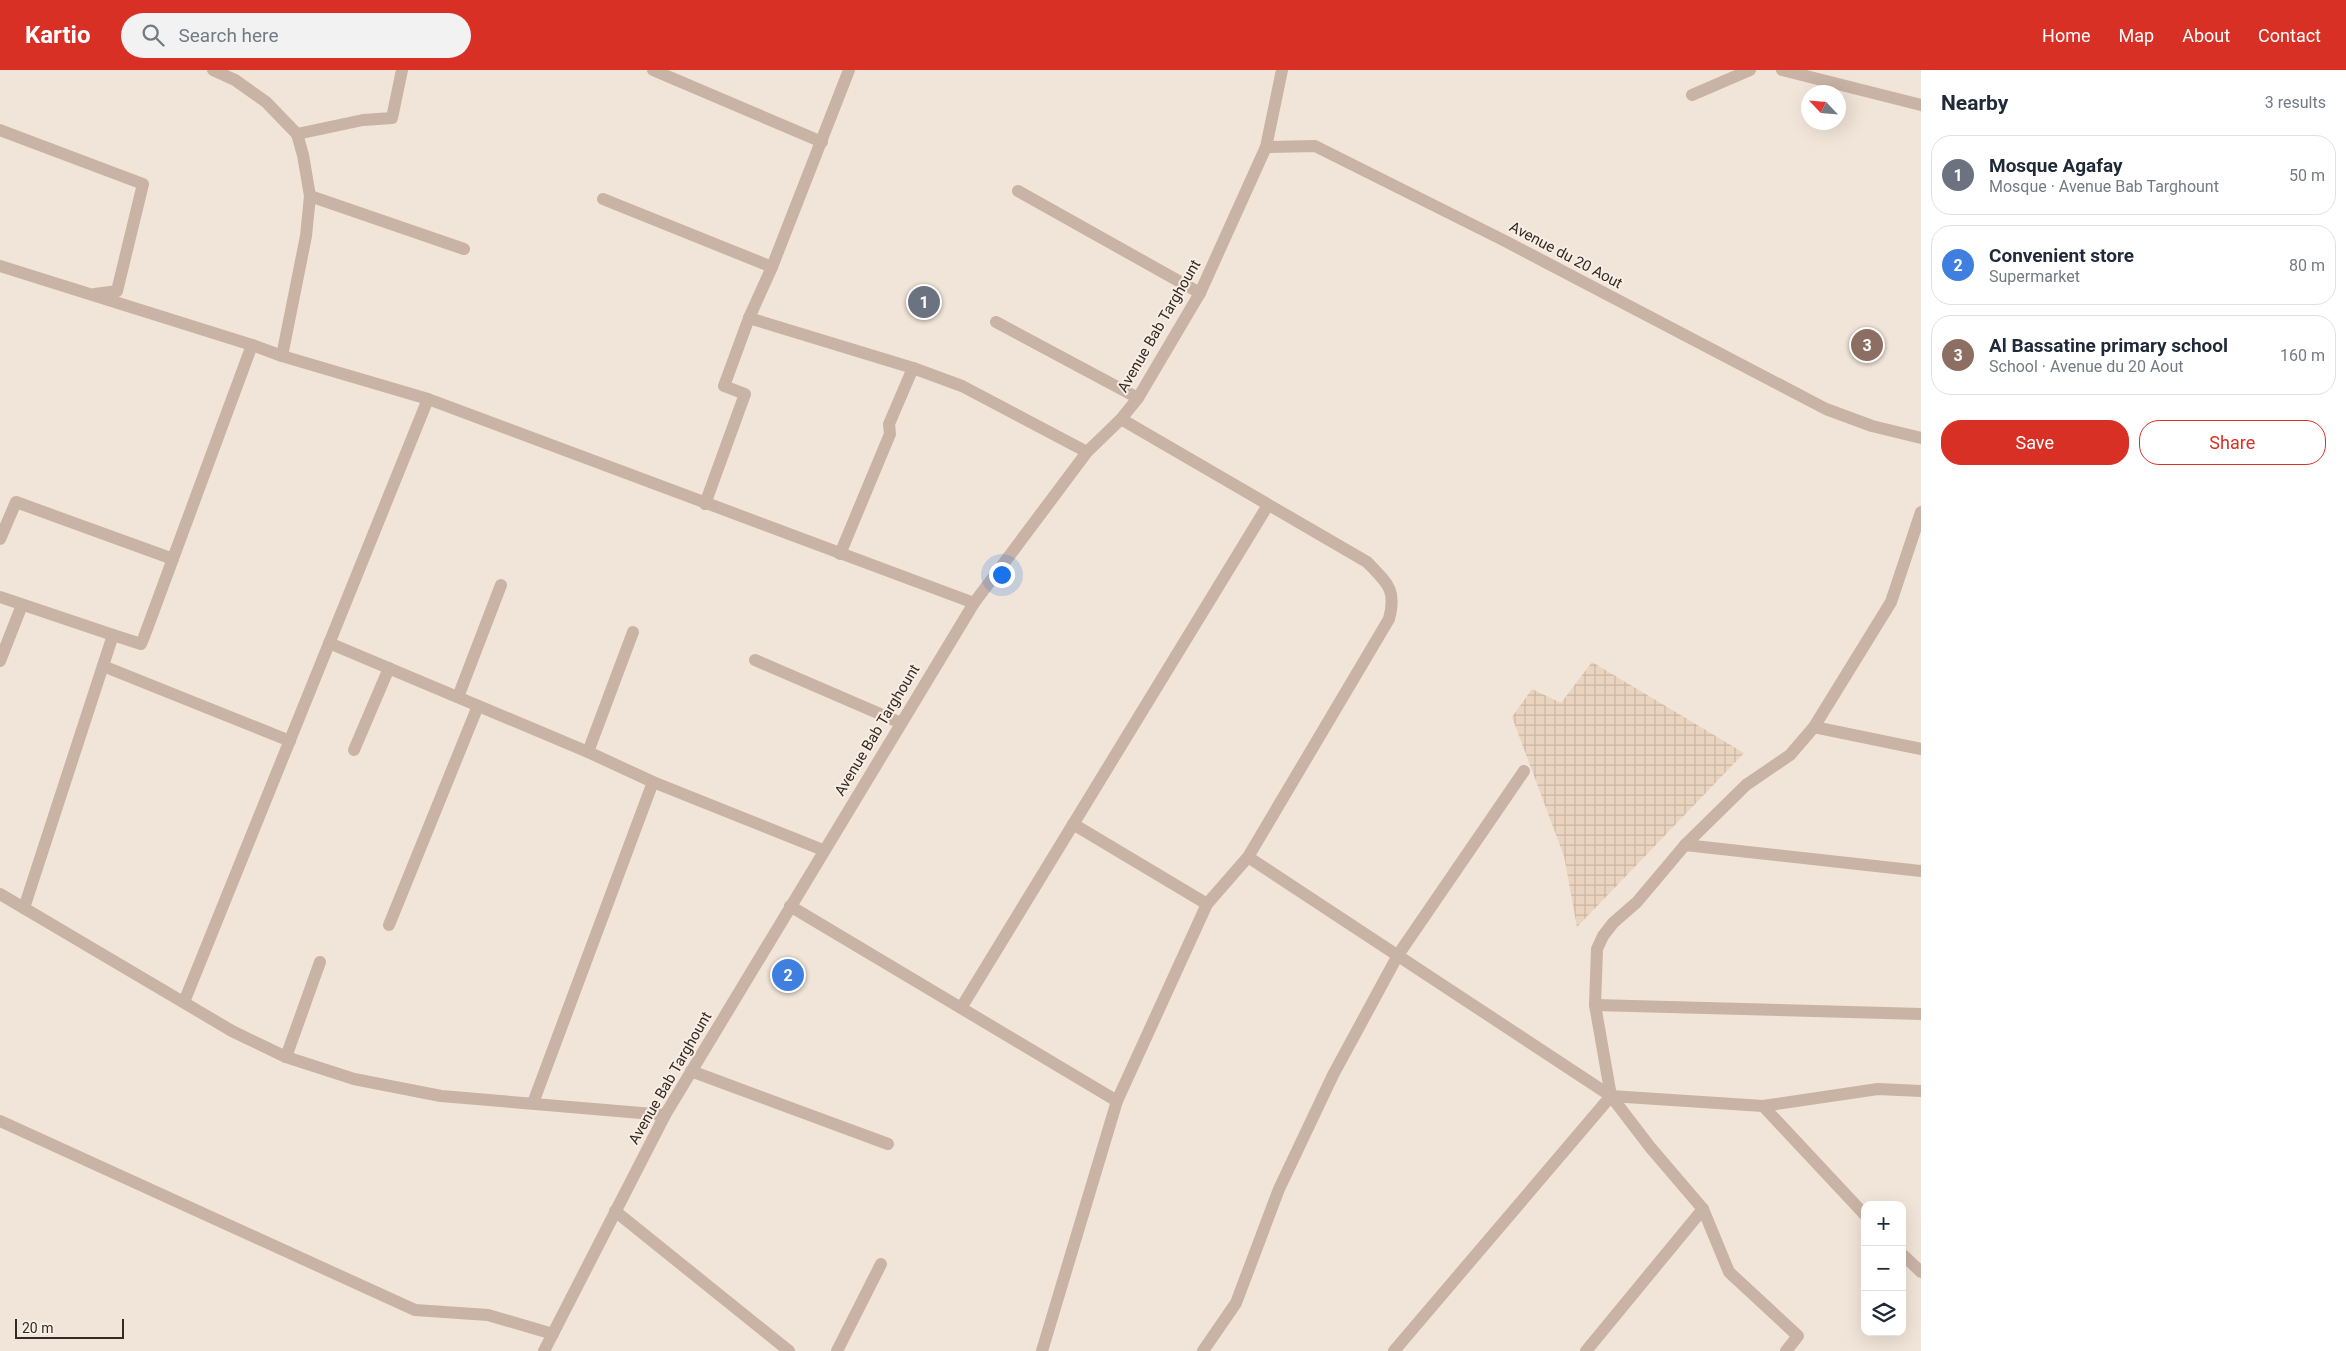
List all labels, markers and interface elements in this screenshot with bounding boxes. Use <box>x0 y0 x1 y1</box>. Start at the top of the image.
search box <box>121 13 471 58</box>
text: Kartio <box>25 21 91 49</box>
icon: search <box>139 21 167 49</box>
text: Search here <box>179 24 278 47</box>
text: Home <box>2042 25 2091 46</box>
text: Map <box>2119 25 2154 46</box>
text: About <box>2182 25 2230 46</box>
text: Contact <box>2258 25 2321 46</box>
north arrow <box>1801 85 1846 130</box>
text: Nearby <box>1941 91 2008 115</box>
text: 3 results <box>2265 93 2326 112</box>
text: Mosque Agafay <box>1989 154 2123 177</box>
text: 1 <box>1953 166 1963 185</box>
text: 50 m <box>2289 166 2325 185</box>
text: Mosque · Avenue Bab Targhount <box>1989 177 2219 196</box>
street label: Avenue du 20 Aout <box>1506 218 1626 292</box>
text: Convenient store <box>1989 244 2134 267</box>
street label: Avenue Bab Targhount <box>1114 256 1204 395</box>
text: 2 <box>1953 256 1963 275</box>
text: 80 m <box>2289 256 2325 275</box>
text: Supermarket <box>1989 267 2080 286</box>
pin: 1 <box>908 283 940 321</box>
pin: 3 <box>1851 326 1883 364</box>
text: Al Bassatine primary school <box>1989 334 2228 357</box>
text: 3 <box>1953 346 1963 365</box>
text: 160 m <box>2280 346 2325 365</box>
text: School · Avenue du 20 Aout <box>1989 357 2184 376</box>
button: Save <box>1941 420 2129 465</box>
button: Share <box>2139 420 2326 465</box>
your location <box>989 562 1015 588</box>
street label: Avenue Bab Targhount <box>831 661 923 799</box>
pin: 2 <box>772 956 804 994</box>
street label: Avenue Bab Targhount <box>625 1008 715 1147</box>
map controls <box>1861 1201 1906 1336</box>
button: + <box>1861 1201 1906 1246</box>
button: − <box>1861 1246 1906 1291</box>
button: layers <box>1861 1291 1906 1336</box>
scale bar <box>15 1316 124 1339</box>
text: 20 m <box>22 1320 54 1336</box>

